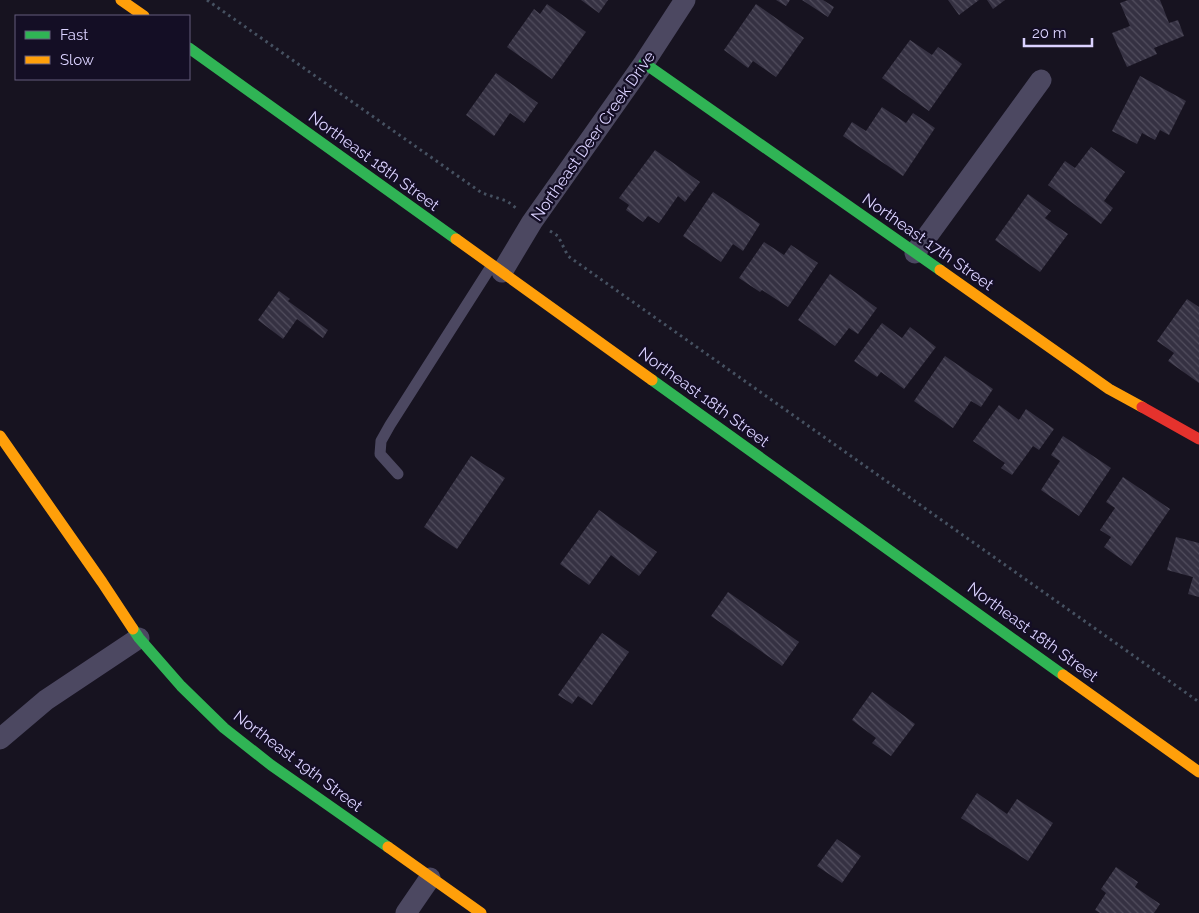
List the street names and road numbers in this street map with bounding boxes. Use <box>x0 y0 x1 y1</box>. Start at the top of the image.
street label: Northeast Deer Creek Drive <box>527 48 659 224</box>
street label: Northeast 18th Street <box>305 107 444 215</box>
street label: Northeast 17th Street <box>859 190 998 295</box>
street label: Northeast 18th Street <box>635 343 774 451</box>
street label: Northeast 18th Street <box>964 578 1103 686</box>
street label: Northeast 19th Street <box>230 706 367 816</box>

